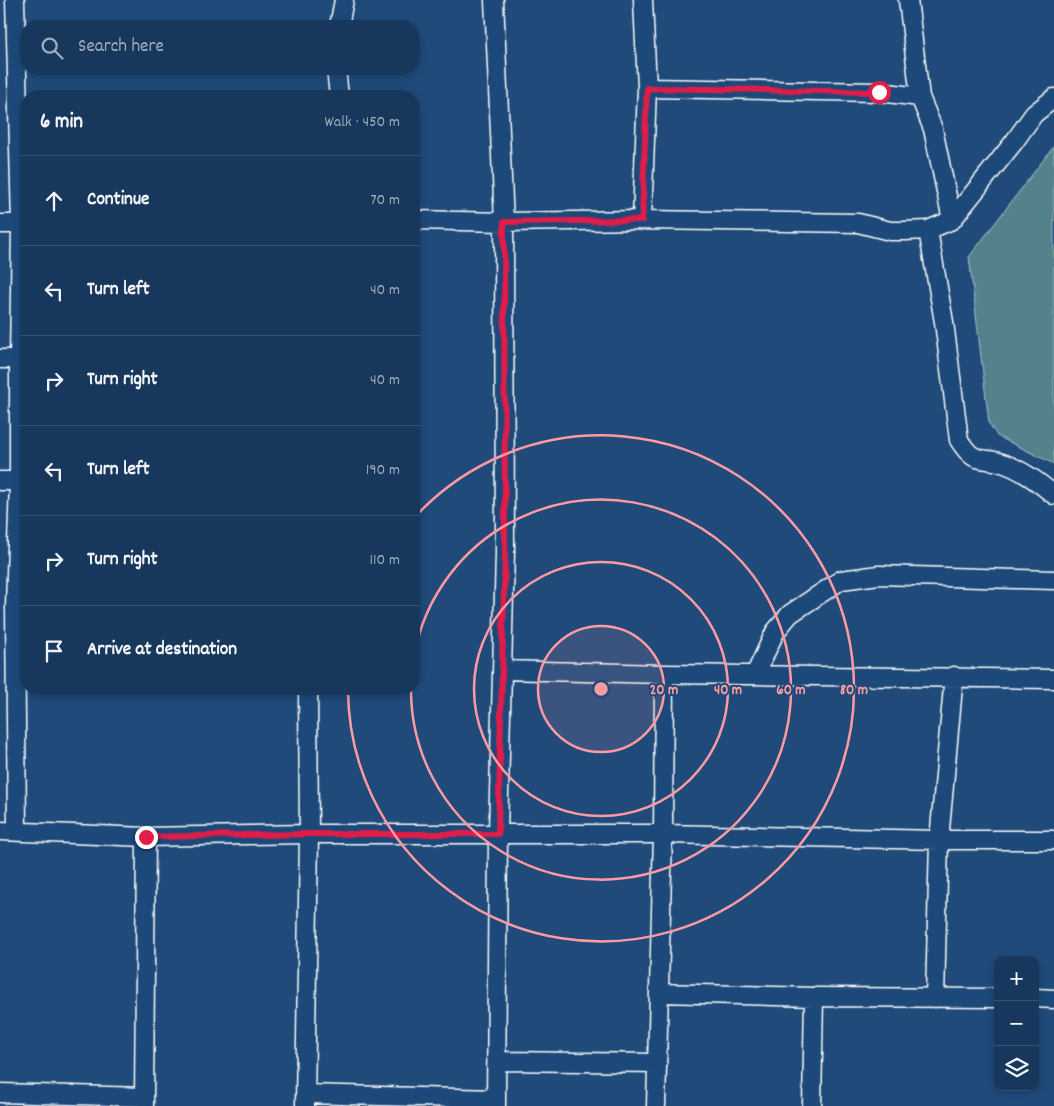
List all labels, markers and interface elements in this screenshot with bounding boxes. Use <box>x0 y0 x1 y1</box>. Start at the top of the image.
search box <box>20 20 420 75</box>
icon: search <box>38 34 66 62</box>
text: Search here <box>78 34 164 61</box>
route start <box>868 81 891 104</box>
text: 6 min <box>40 108 83 138</box>
text: Walk · 450 m <box>325 111 400 134</box>
icon: ahead <box>40 187 68 215</box>
text: Continue <box>87 187 149 214</box>
text: 70 m <box>370 189 400 212</box>
icon: left <box>40 277 68 305</box>
text: Turn left <box>87 277 150 304</box>
text: 40 m <box>370 279 400 302</box>
icon: right <box>40 367 68 395</box>
text: Turn right <box>87 367 158 394</box>
text: 40 m <box>370 369 400 392</box>
icon: left <box>40 457 68 485</box>
text: Turn left <box>87 457 150 484</box>
text: 190 m <box>366 459 400 482</box>
icon: right <box>40 547 68 575</box>
text: Turn right <box>87 547 158 574</box>
text: 110 m <box>370 549 400 572</box>
icon: arrive <box>40 637 68 665</box>
text: Arrive at destination <box>87 637 237 664</box>
centre of rings <box>592 680 610 698</box>
text: 20 m <box>650 680 678 702</box>
text: 40 m <box>714 680 742 702</box>
text: 60 m <box>776 680 806 702</box>
text: 80 m <box>840 680 868 702</box>
route end <box>135 826 158 849</box>
map controls <box>994 956 1039 1091</box>
button: + <box>994 956 1039 1001</box>
button: − <box>994 1001 1039 1046</box>
button: layers <box>994 1046 1039 1091</box>

